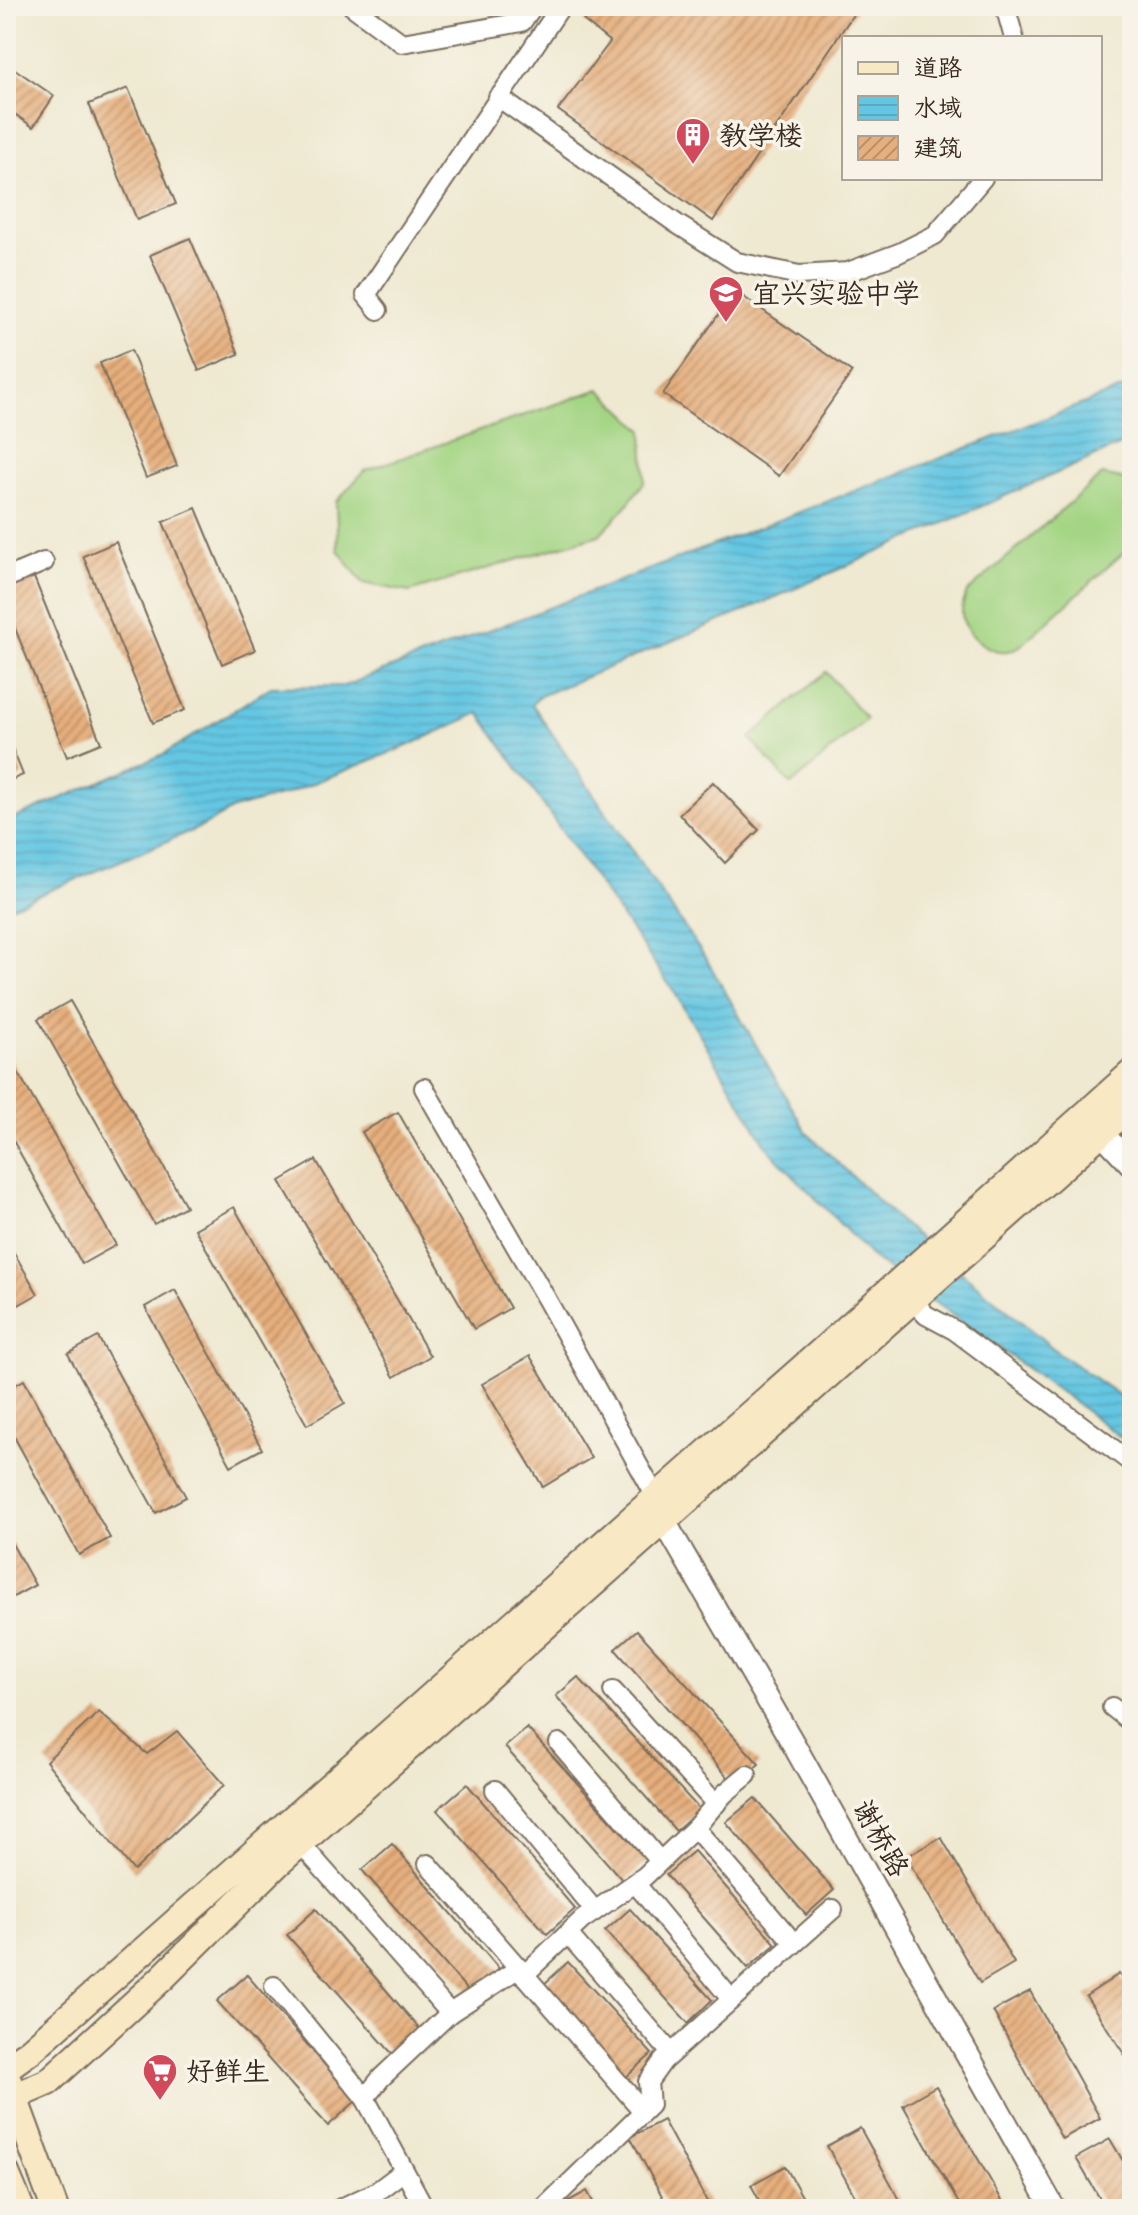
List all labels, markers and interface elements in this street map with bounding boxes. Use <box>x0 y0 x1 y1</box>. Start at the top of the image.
legend <box>842 36 1102 180</box>
text: 道路 <box>914 47 962 89</box>
text: 水域 <box>914 87 962 129</box>
place label: 教学楼 <box>719 111 803 160</box>
building icon: 教学楼 <box>674 116 712 166</box>
text: 建筑 <box>914 127 962 169</box>
place label: 宜兴实验中学 <box>752 269 920 318</box>
school or university icon: 宜兴实验中学 <box>707 274 745 324</box>
street label: 谢桥路 <box>839 1789 923 1887</box>
place label: 好鲜生 <box>186 2047 270 2096</box>
supermarket icon: 好鲜生 <box>141 2052 179 2102</box>

